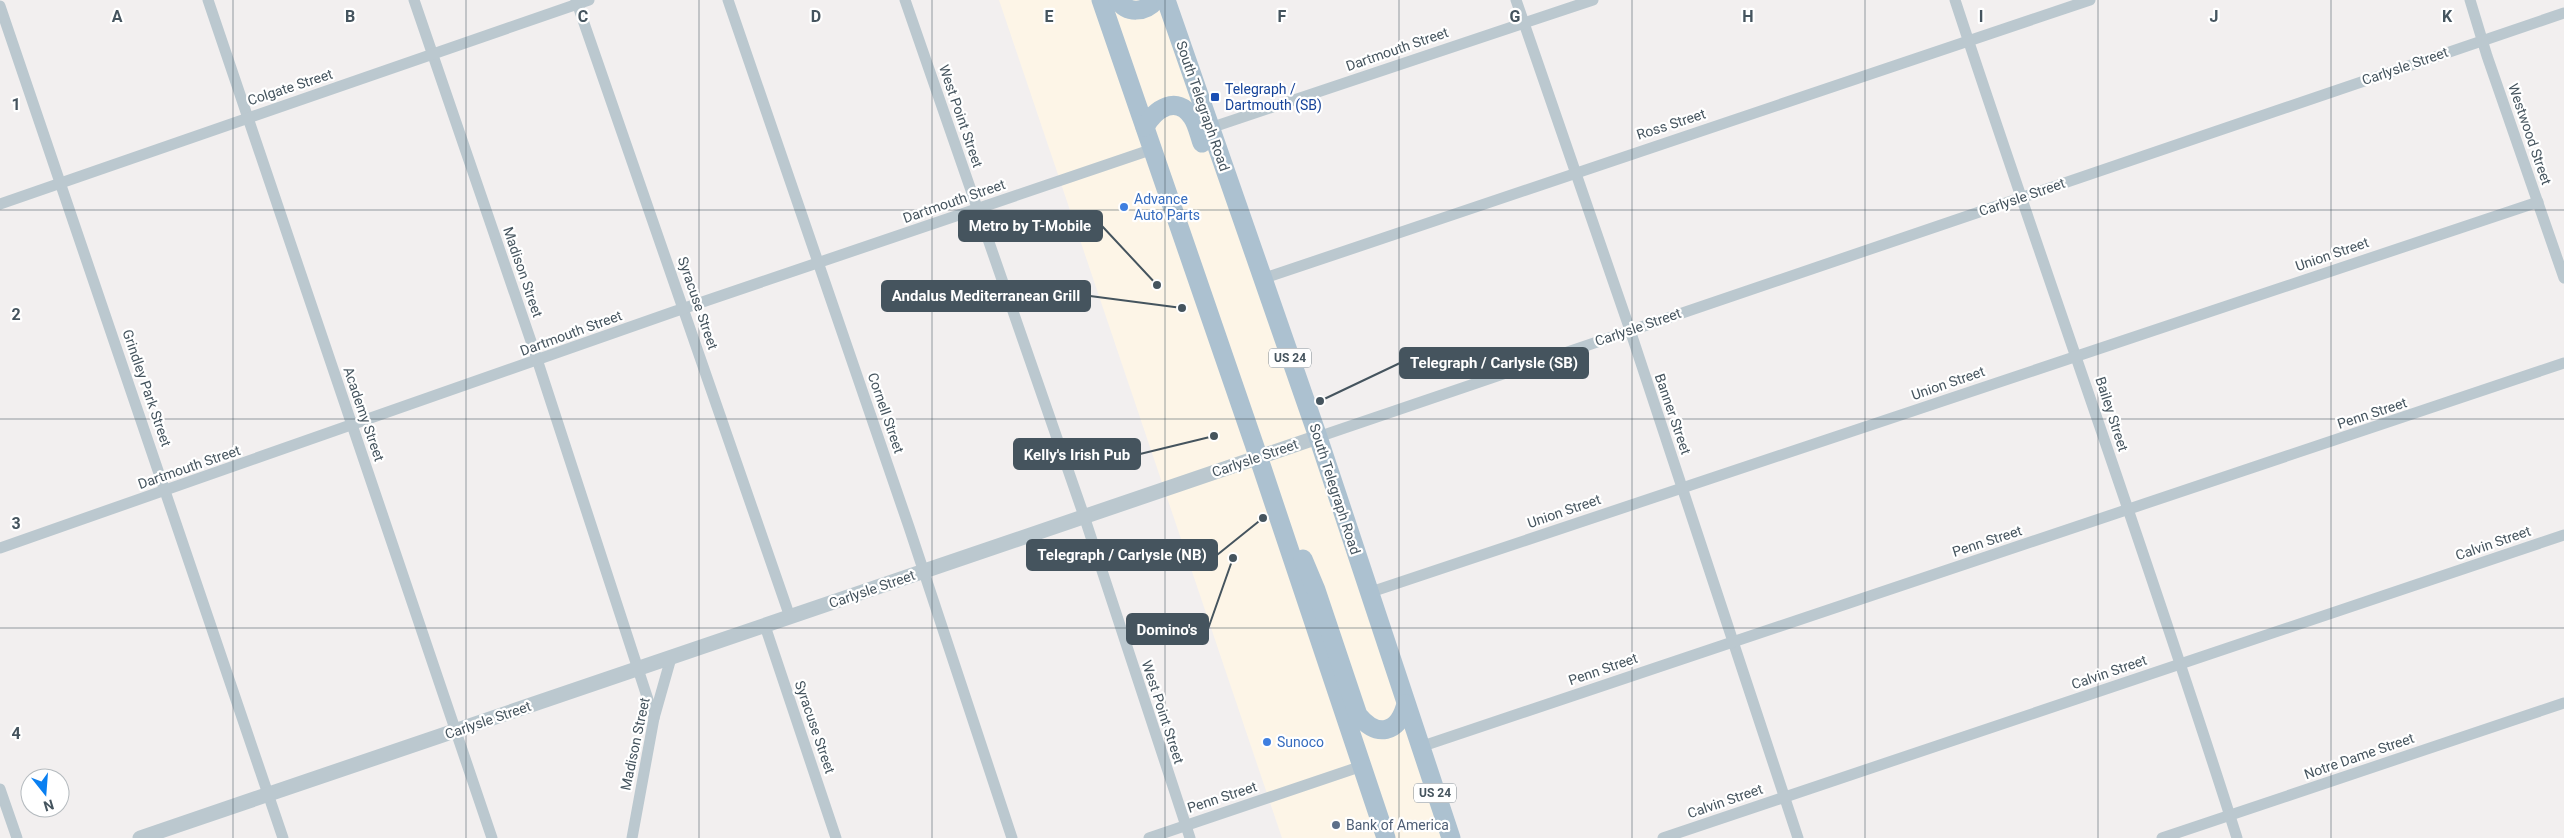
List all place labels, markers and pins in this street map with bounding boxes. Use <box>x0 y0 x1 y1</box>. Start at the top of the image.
place label: Telegraph / Dartmouth (SB) <box>1225 81 1322 114</box>
marker: Telegraph / Dartmouth (SB) <box>1209 91 1221 103</box>
place label: Advance Auto Parts <box>1134 191 1200 223</box>
marker: Advance Auto Parts <box>1118 201 1130 213</box>
callout: Metro by T-Mobile <box>959 211 1102 241</box>
callout: Andalus Mediterranean Grill <box>882 281 1090 311</box>
callout: Telegraph / Carlysle (SB) <box>1400 348 1588 378</box>
callout: Kelly's Irish Pub <box>1014 439 1140 469</box>
callout: Telegraph / Carlysle (NB) <box>1027 540 1217 570</box>
callout: Domino's <box>1127 614 1208 644</box>
place label: Sunoco <box>1277 734 1324 750</box>
marker: Sunoco <box>1261 736 1273 748</box>
place label: Bank of America <box>1346 817 1449 833</box>
marker: Bank of America <box>1330 819 1342 831</box>

